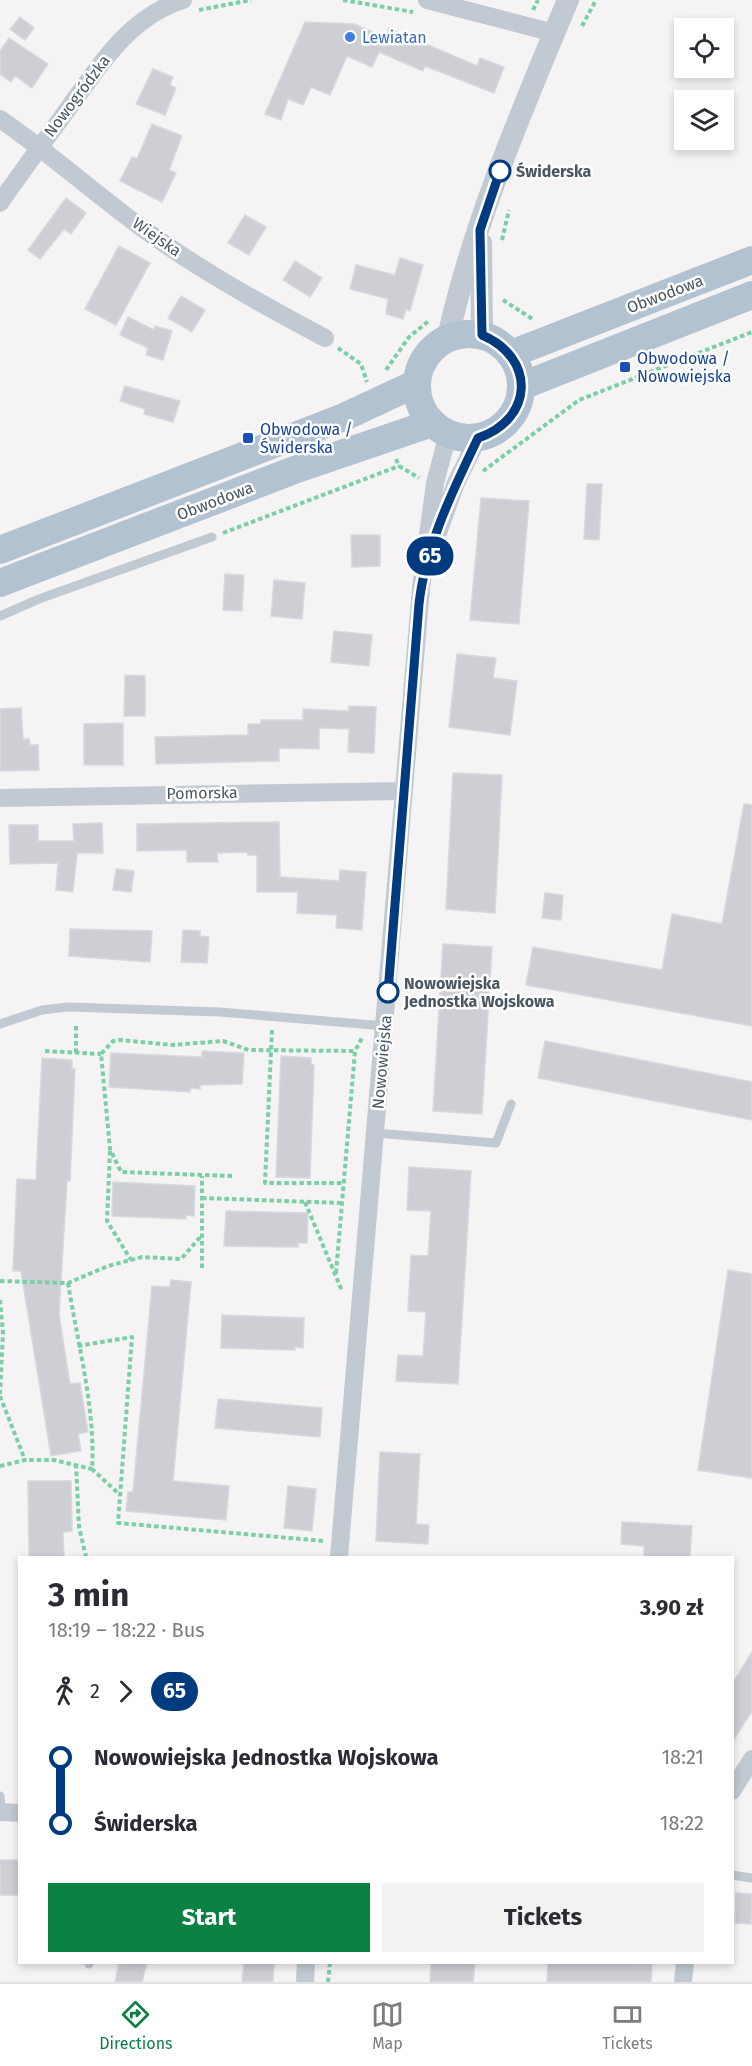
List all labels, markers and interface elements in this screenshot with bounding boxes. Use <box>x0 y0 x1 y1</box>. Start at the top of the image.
map controls <box>674 18 734 150</box>
button: locate <box>674 18 734 78</box>
place label: Lewiatan <box>362 28 427 47</box>
marker: Lewiatan <box>343 30 357 44</box>
street label: Nowogródzka <box>40 51 114 141</box>
button: layers <box>674 90 734 150</box>
marker: Świderska <box>489 160 511 182</box>
place label: Świderska <box>516 161 592 181</box>
street label: Wiejska <box>129 213 185 261</box>
street label: Obwodowa <box>624 271 706 317</box>
place label: Obwodowa / Nowowiejska <box>637 349 731 386</box>
marker: Obwodowa / Nowowiejska <box>618 360 632 374</box>
place label: Obwodowa / Świderska <box>260 420 353 457</box>
marker: Obwodowa / Świderska <box>241 431 255 445</box>
street label: Obwodowa <box>174 478 256 524</box>
line badge: 65 <box>403 536 457 576</box>
text: 65 <box>419 543 442 569</box>
street label: Pomorska <box>166 783 238 803</box>
place label: Nowowiejska Jednostka Wojskowa <box>403 974 555 1011</box>
marker: Nowowiejska Jednostka Wojskowa <box>377 981 399 1003</box>
street label: Nowowiejska <box>368 1014 396 1110</box>
text: 3 min <box>48 1575 129 1615</box>
text: 3.90 zł <box>640 1594 704 1621</box>
text: 18:19 – 18:22 · Bus <box>48 1618 205 1642</box>
icon: walk <box>48 1675 81 1708</box>
icon: forward <box>109 1675 142 1708</box>
text: 65 <box>163 1678 186 1704</box>
text: 2 <box>90 1679 100 1703</box>
text: Nowowiejska Jednostka Wojskowa <box>94 1744 439 1771</box>
text: 18:21 <box>661 1745 704 1769</box>
text: Świderska <box>94 1810 198 1837</box>
text: 18:22 <box>660 1811 704 1835</box>
button: Start <box>48 1883 370 1952</box>
button: Tickets <box>382 1883 704 1952</box>
tab: Directions <box>99 1998 173 2053</box>
tab: Map <box>371 1998 404 2053</box>
tab: Tickets <box>602 1998 653 2053</box>

